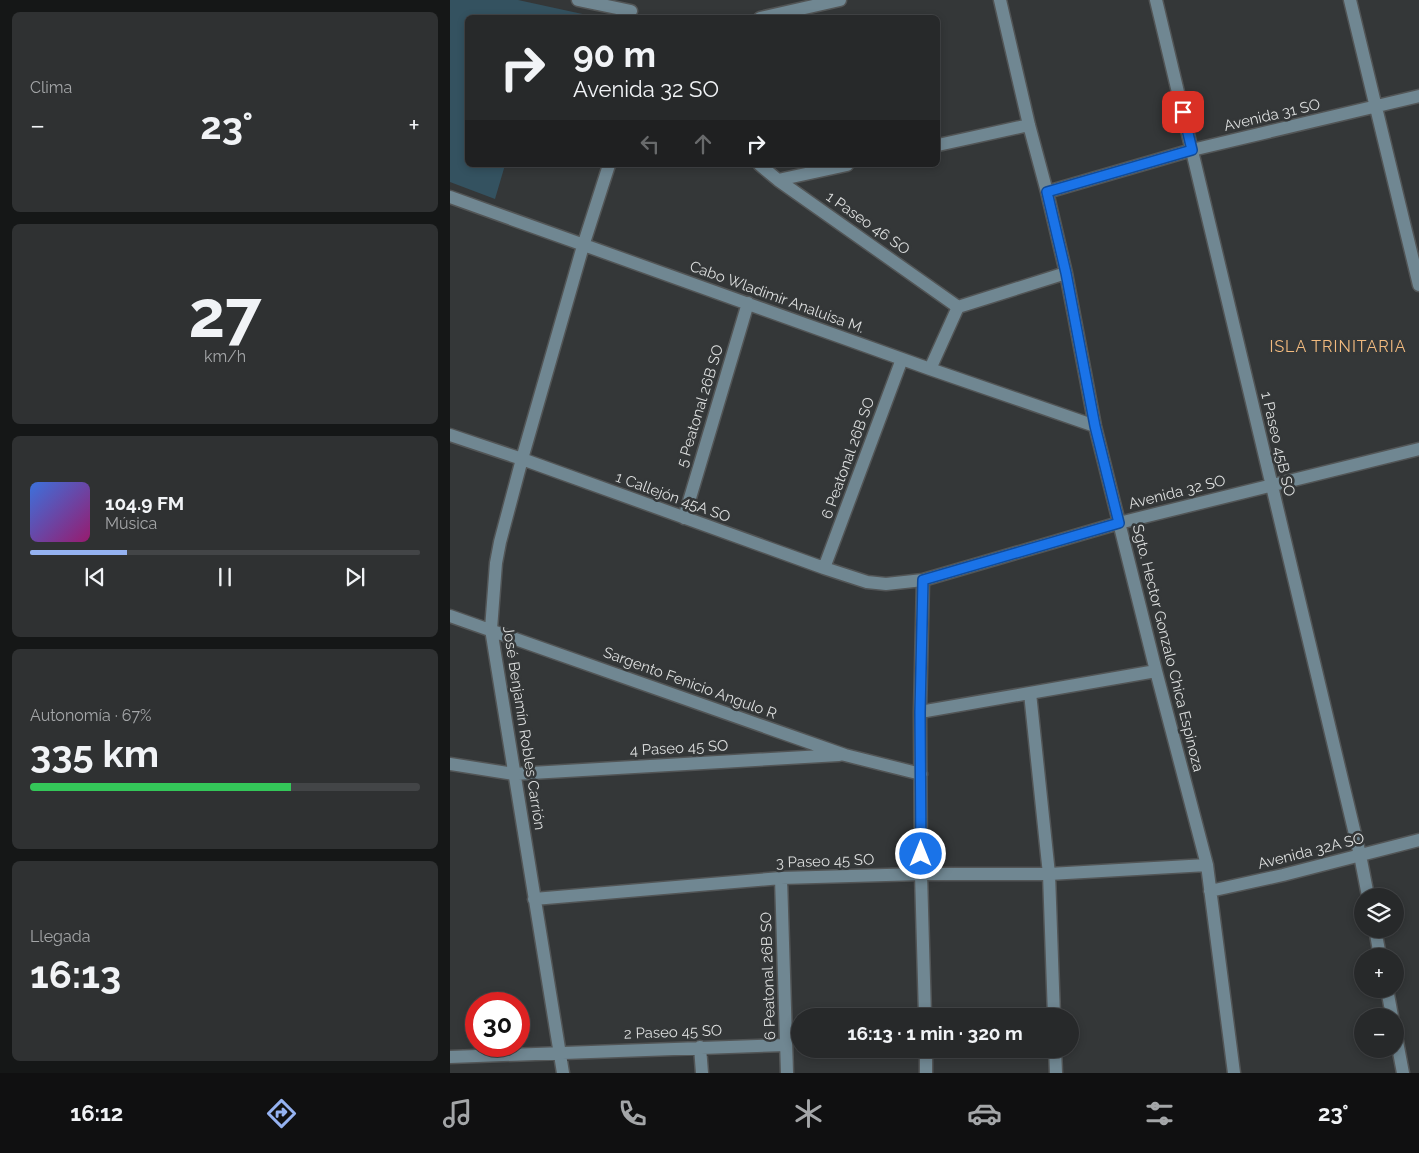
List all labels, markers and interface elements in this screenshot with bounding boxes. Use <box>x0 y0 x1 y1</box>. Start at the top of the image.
text: 90 m <box>573 34 656 75</box>
icon: right <box>490 35 555 100</box>
text: Avenida 32 SO <box>573 76 719 102</box>
text: Clima <box>30 78 72 97</box>
pin <box>1162 91 1204 133</box>
street label: Avenida 31 SO <box>1222 95 1322 135</box>
icon: arrive <box>1169 98 1197 126</box>
text: 23° <box>200 103 253 148</box>
text: − <box>30 109 45 142</box>
text: + <box>408 109 420 142</box>
icon: left <box>636 130 664 158</box>
icon: ahead <box>689 130 717 158</box>
icon: right <box>742 130 770 158</box>
street label: 1 Paseo 46 SO <box>823 188 913 258</box>
street label: Cabo Wladimir Analuisa M. <box>687 257 867 337</box>
text: 27 <box>188 276 262 352</box>
district label: ISLA TRINITARIA <box>1269 337 1407 356</box>
street label: 5 Peatonal 26B SO <box>673 342 727 470</box>
text: km/h <box>204 347 246 366</box>
street label: 1 Paseo 45B SO <box>1257 390 1299 498</box>
street label: 6 Peatonal 26B SO <box>818 395 878 521</box>
street label: 1 Callejón 45A SO <box>613 468 733 526</box>
street label: Avenida 32 SO <box>1127 471 1227 513</box>
text: 104.9 FM <box>105 492 184 514</box>
text: Música <box>105 514 157 533</box>
street label: Sgto. Hector Gonzalo Chica Espinoza <box>1128 522 1208 774</box>
icon: previous <box>81 563 109 591</box>
icon: pause <box>211 563 239 591</box>
icon: next <box>341 563 369 591</box>
street label: José Benjamín Robles Carrión <box>499 625 549 831</box>
street label: Sargento Fenicio Angulo R <box>601 643 779 723</box>
text: Autonomía · 67% <box>30 706 151 725</box>
text: 335 km <box>30 731 159 776</box>
street label: 4 Paseo 45 SO <box>629 736 729 760</box>
position arrow <box>894 827 946 879</box>
street label: Avenida 32A SO <box>1256 829 1366 873</box>
street label: 3 Paseo 45 SO <box>775 850 875 872</box>
map controls <box>1354 888 1404 1058</box>
button: layers <box>1354 888 1404 938</box>
street label: 6 Peatonal 26B SO <box>757 912 779 1040</box>
text: Llegada <box>30 927 90 946</box>
button: + <box>1354 948 1404 998</box>
text: 16:13 <box>30 952 121 997</box>
speed limit sign: 30 <box>465 992 530 1057</box>
button: − <box>1354 1008 1404 1058</box>
street label: 2 Paseo 45 SO <box>624 1021 722 1043</box>
text: 16:13 · 1 min · 320 m <box>847 1022 1023 1044</box>
icon: directions <box>264 1096 299 1131</box>
icon: music <box>440 1096 475 1131</box>
icon: phone <box>615 1096 650 1131</box>
icon: climate <box>791 1096 826 1131</box>
icon: car <box>967 1096 1002 1131</box>
icon: filters <box>1142 1096 1177 1131</box>
text: 16:12 <box>70 1100 123 1126</box>
text: 23° <box>1318 1100 1349 1126</box>

